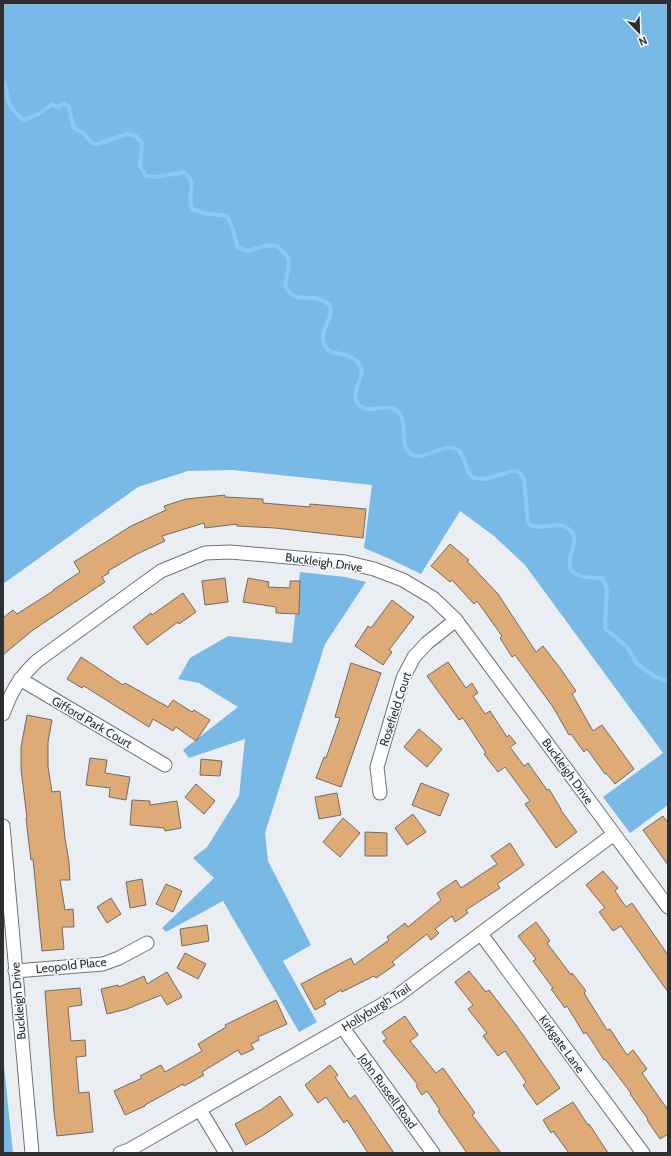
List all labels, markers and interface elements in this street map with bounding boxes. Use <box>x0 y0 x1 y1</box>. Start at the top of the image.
north arrow <box>619 12 659 52</box>
text: N <box>637 33 649 49</box>
street label: Buckleigh Drive <box>284 549 364 575</box>
street label: Rosefield Court <box>376 670 414 748</box>
street label: Gifford Park Court <box>49 693 135 751</box>
street label: Buckleigh Drive <box>539 735 597 807</box>
street label: Leopold Place <box>35 954 107 976</box>
street label: Buckleigh Drive <box>7 962 29 1040</box>
street label: Hollyburgh Trail <box>339 980 413 1034</box>
street label: Kirkgate Lane <box>536 1012 588 1076</box>
street label: John Russell Road <box>355 1050 420 1132</box>

